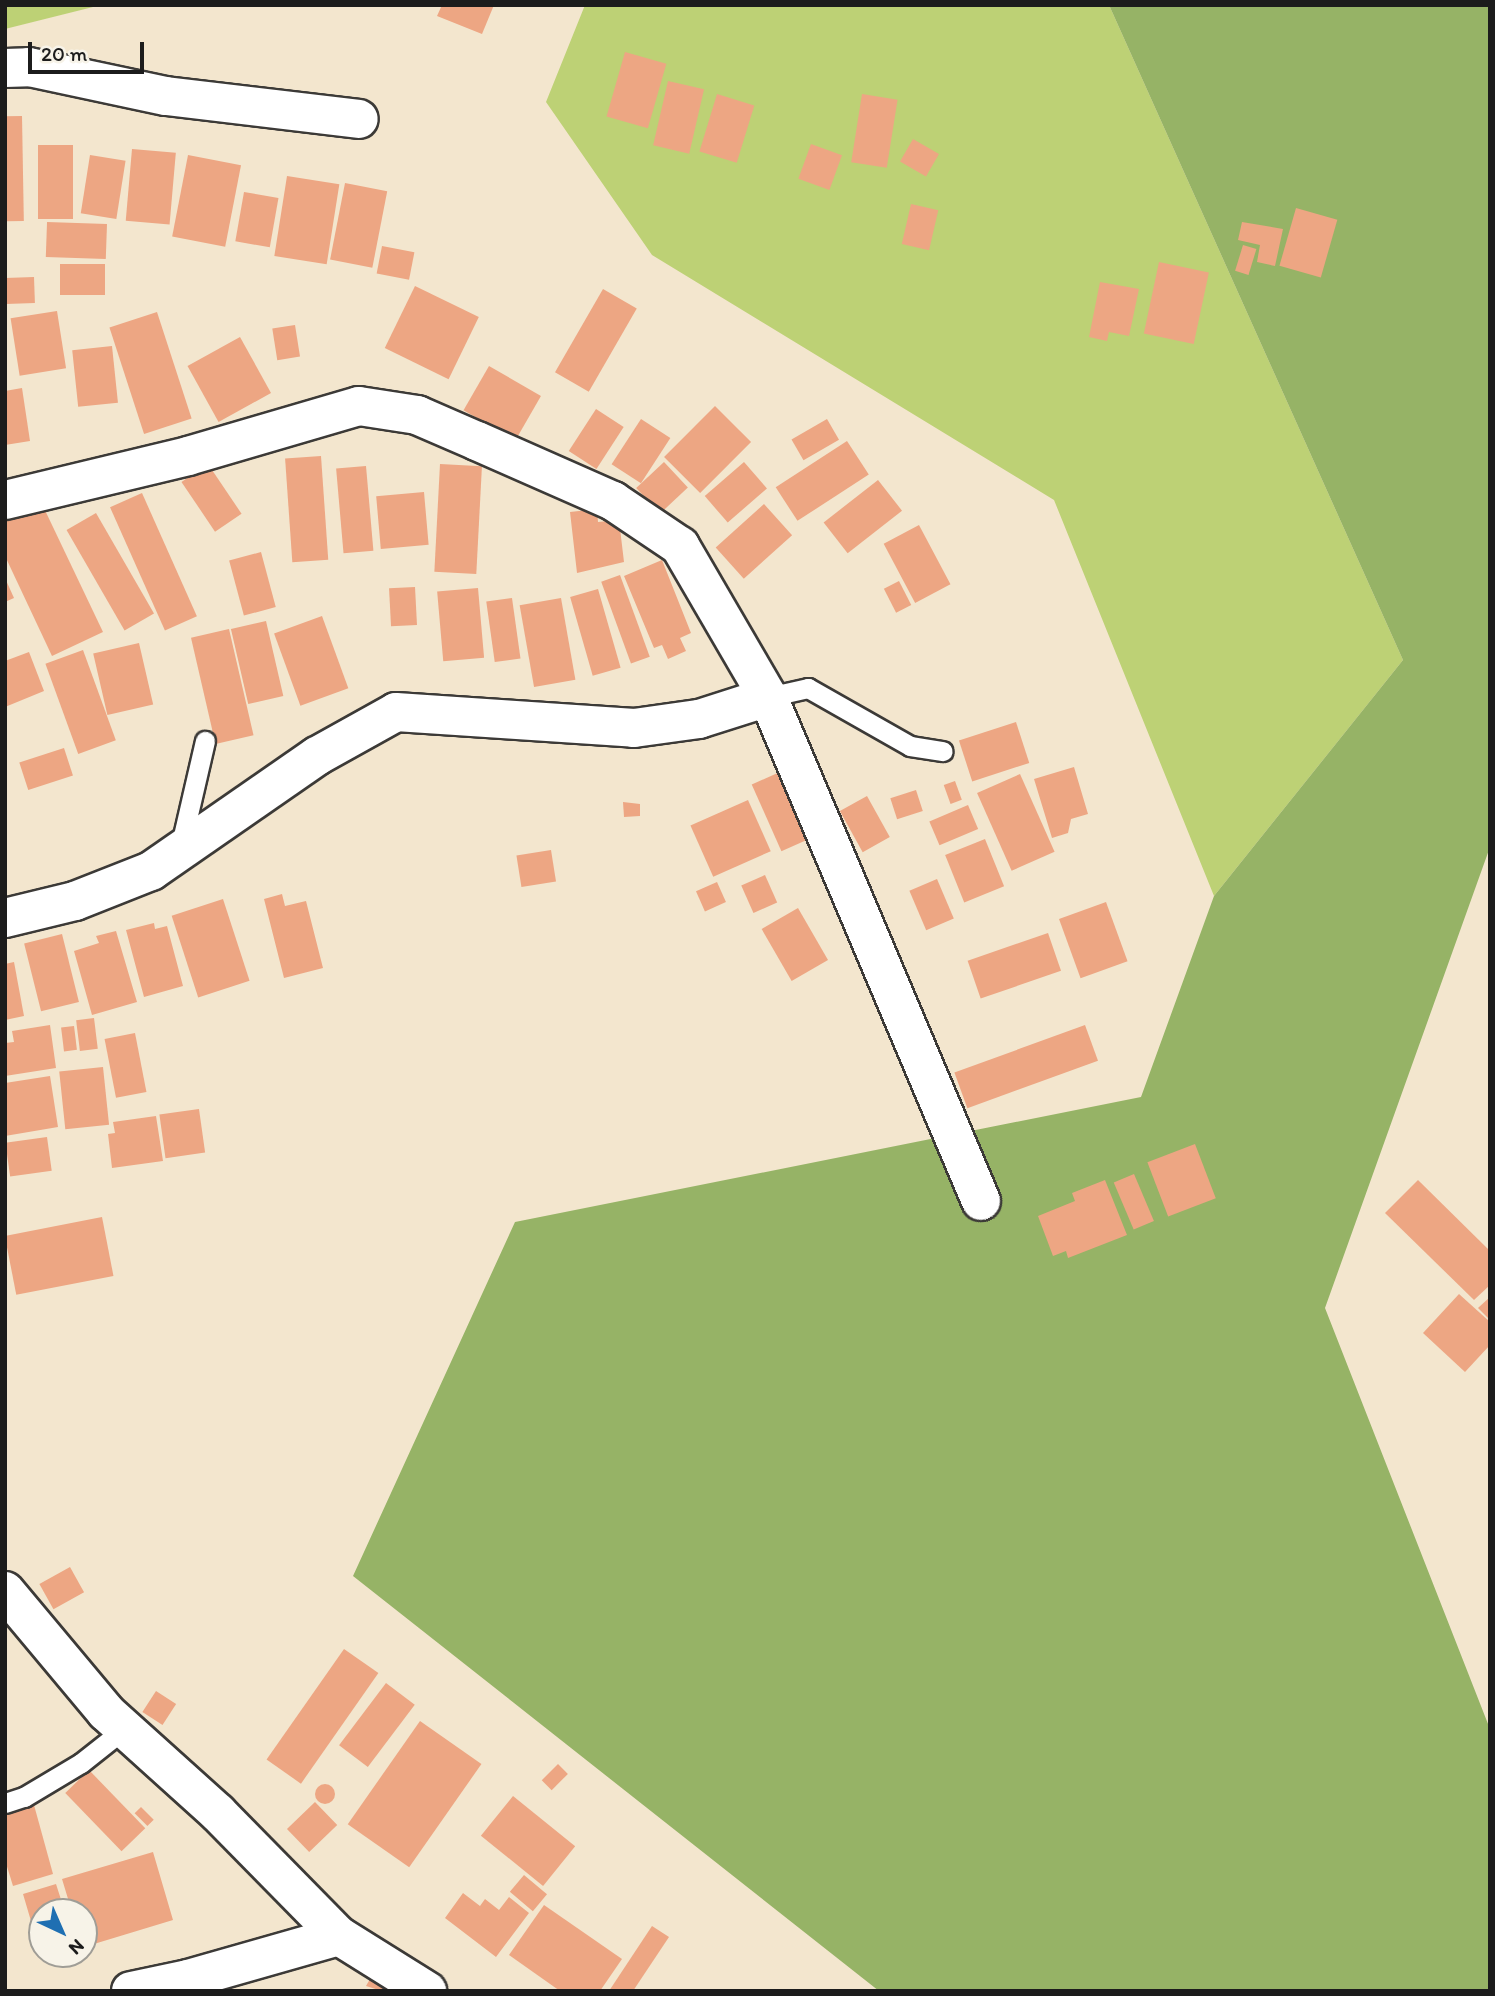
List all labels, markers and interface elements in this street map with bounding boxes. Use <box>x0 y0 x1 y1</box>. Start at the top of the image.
scale bar <box>32 28 147 72</box>
text: 20 m <box>41 41 87 66</box>
north arrow <box>28 1898 98 1968</box>
text: N <box>64 1934 89 1960</box>

